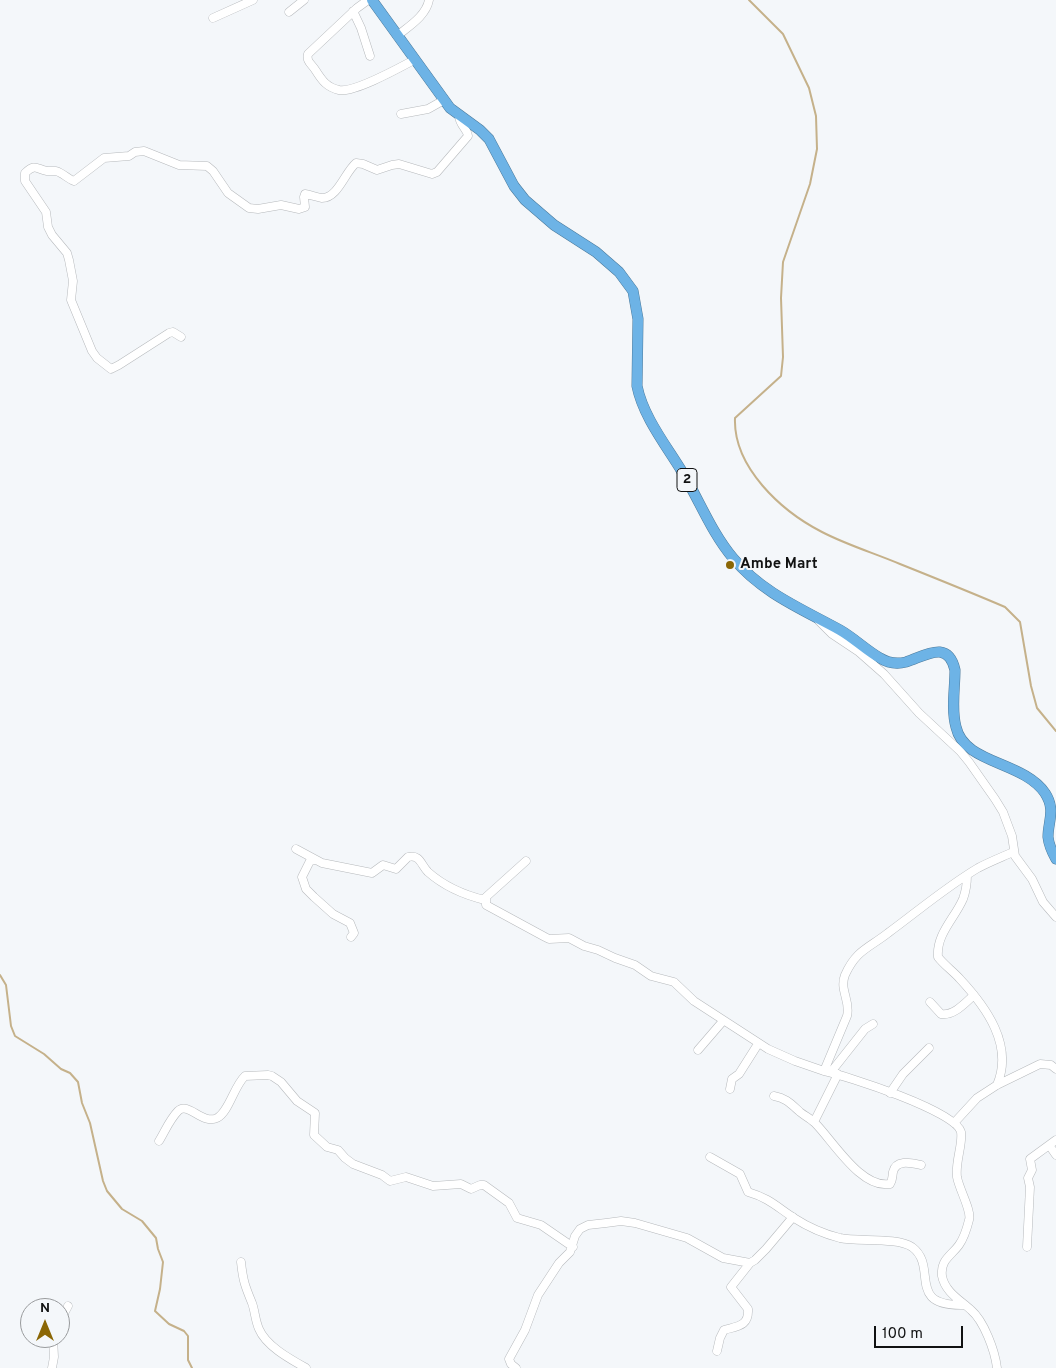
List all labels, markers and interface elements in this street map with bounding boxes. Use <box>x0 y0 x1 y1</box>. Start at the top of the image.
road number: 2 <box>677 468 697 492</box>
place label: Ambe Mart <box>740 556 818 574</box>
marker: Ambe Mart <box>724 559 736 571</box>
north arrow <box>20 1298 70 1348</box>
text: N <box>40 1300 50 1317</box>
scale bar <box>876 1316 965 1348</box>
text: 100 m <box>882 1325 923 1344</box>

